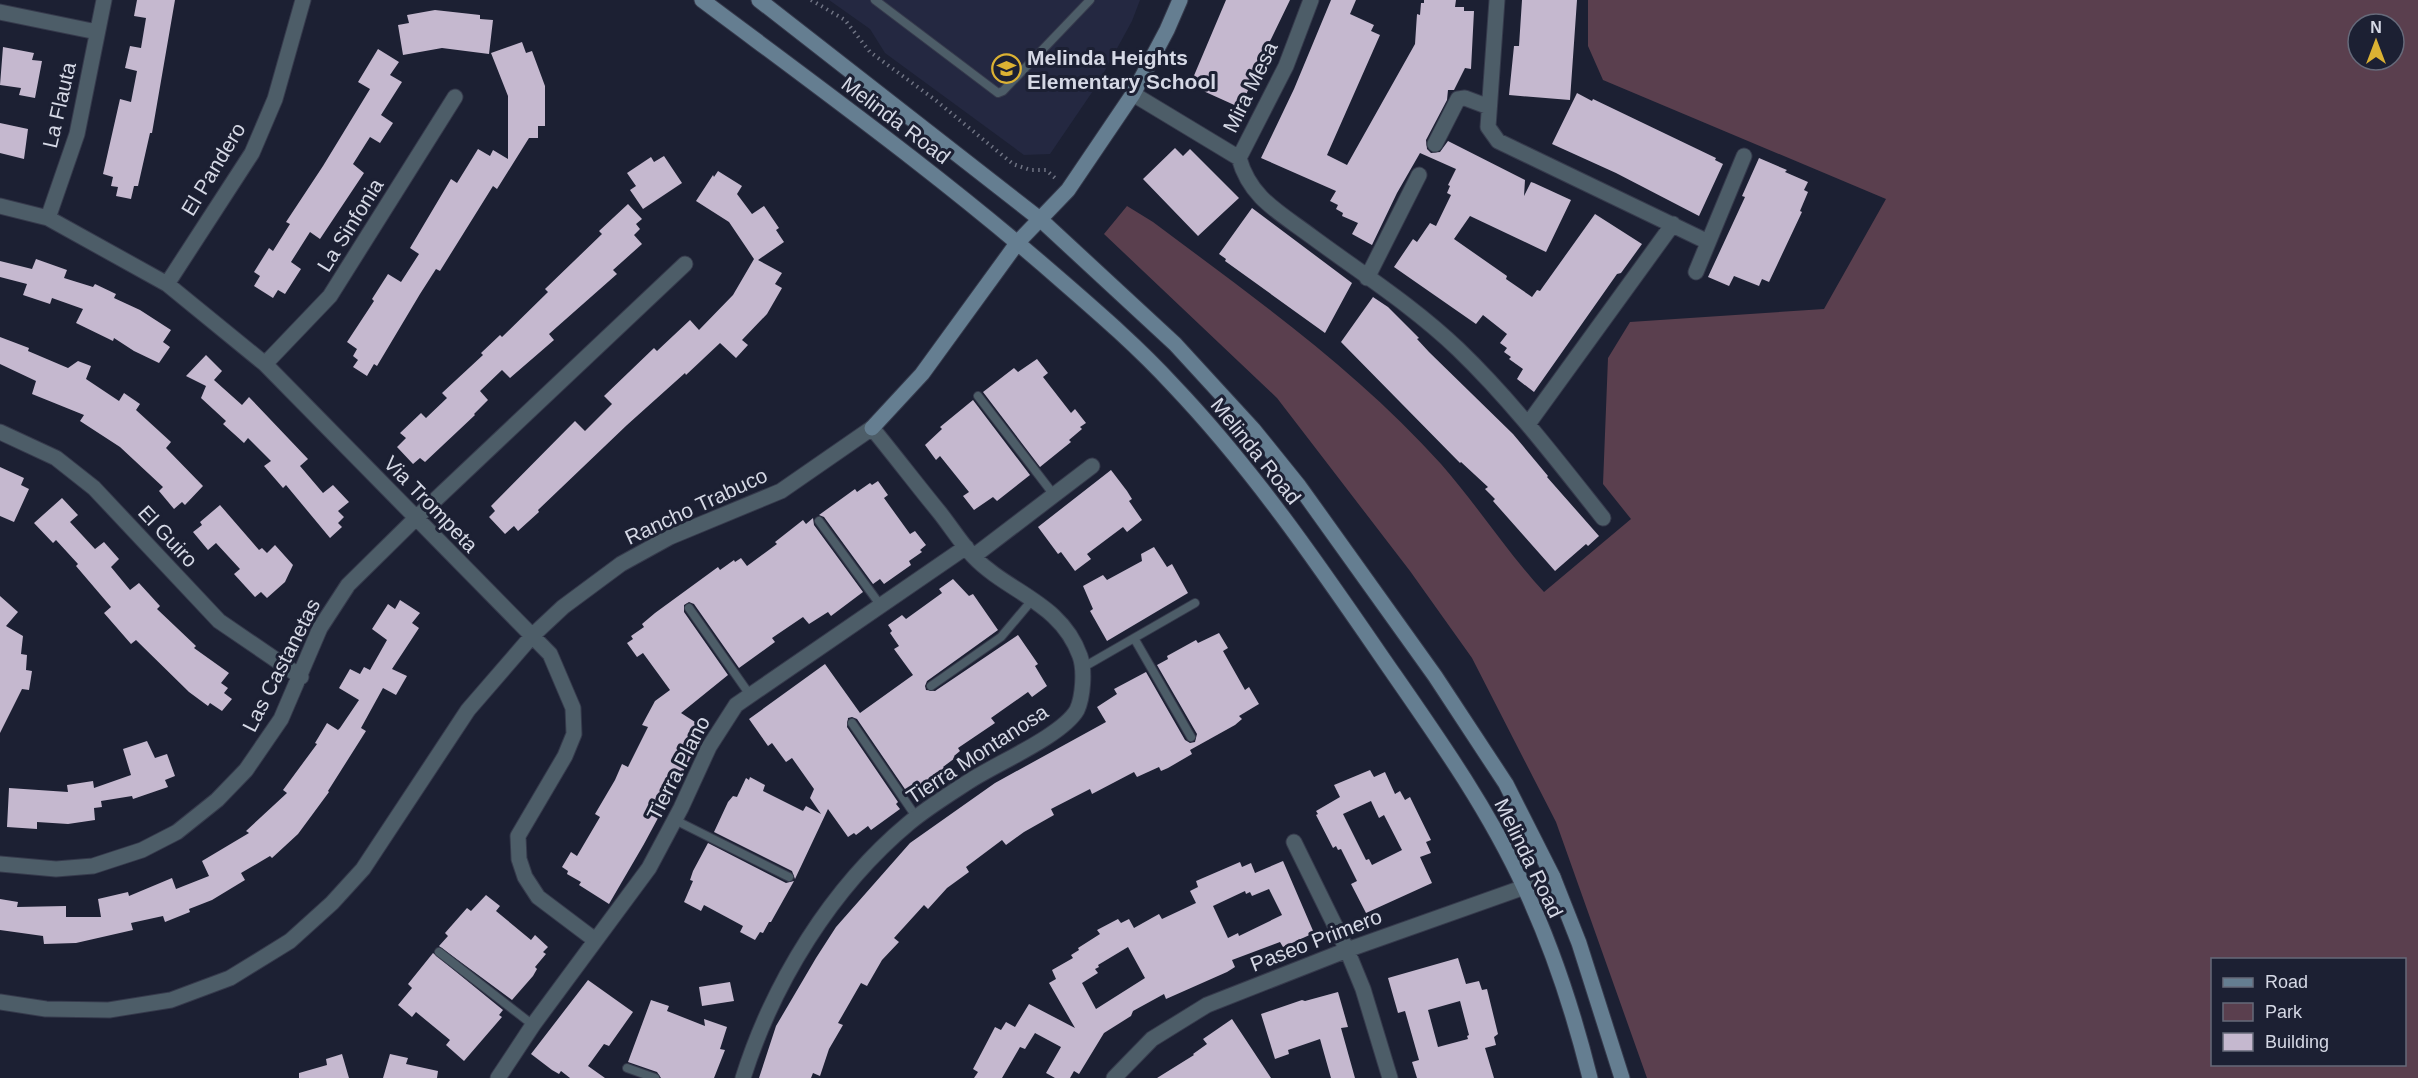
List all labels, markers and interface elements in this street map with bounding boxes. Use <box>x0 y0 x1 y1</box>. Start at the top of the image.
north arrow <box>2346 12 2406 72</box>
text: N <box>2370 19 2382 36</box>
street label: Mira Mesa <box>1218 38 1282 136</box>
place label: Melinda Heights Elementary School <box>1027 46 1216 93</box>
school or university icon: Melinda Heights Elementary School <box>990 53 1022 85</box>
street label: La Flauta <box>38 59 80 150</box>
street label: Melinda Road <box>837 72 955 168</box>
street label: El Pandero <box>176 119 250 219</box>
street label: La Sinfonia <box>312 174 388 276</box>
street label: Melinda Road <box>1206 393 1306 509</box>
street label: Via Trompeta <box>379 451 483 557</box>
street label: Rancho Trabuco <box>621 463 771 549</box>
street label: El Guiro <box>134 500 202 572</box>
street label: Las Castanetas <box>238 595 324 735</box>
street label: Tierra Montanosa <box>902 700 1052 808</box>
street label: Tierra Plano <box>642 712 714 824</box>
street label: Melinda Road <box>1490 795 1568 921</box>
street label: Paseo Primero <box>1247 904 1385 976</box>
legend <box>2211 958 2406 1066</box>
text: Road <box>2265 972 2308 992</box>
text: Park <box>2265 1002 2303 1022</box>
text: Building <box>2265 1032 2329 1052</box>

